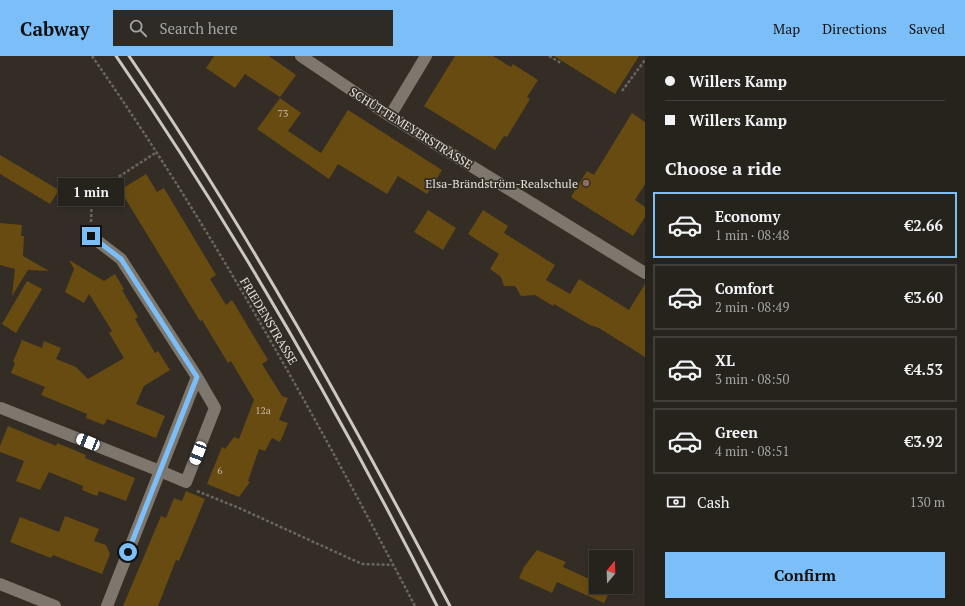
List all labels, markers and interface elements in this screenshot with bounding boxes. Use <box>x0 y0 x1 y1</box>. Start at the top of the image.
search box <box>113 10 393 46</box>
text: Cabway <box>20 16 89 41</box>
icon: search <box>127 17 149 39</box>
text: Search here <box>159 18 237 38</box>
text: Map <box>773 19 800 38</box>
text: Directions <box>822 19 887 38</box>
text: Saved <box>909 19 945 38</box>
text: Willers Kamp <box>689 71 787 91</box>
street label: SCHÜTTEMEYERSTRASSE <box>347 84 475 172</box>
house number: 73 <box>278 107 288 120</box>
text: Willers Kamp <box>689 110 787 130</box>
text: Choose a ride <box>665 156 781 180</box>
place label: Elsa-Brändström-Realschule <box>425 176 578 191</box>
callout: 1 min <box>58 178 124 206</box>
marker: Elsa-Brändström-Realschule <box>581 178 591 188</box>
text: 1 min <box>73 183 109 201</box>
text: Economy <box>715 206 780 226</box>
icon: car <box>667 207 703 243</box>
text: €2.66 <box>905 215 943 235</box>
text: 1 min · 08:48 <box>715 226 789 244</box>
route end <box>82 227 100 245</box>
street label: FRIEDENSTRASSE <box>237 275 301 367</box>
text: Comfort <box>715 278 774 298</box>
icon: car <box>667 279 703 315</box>
text: €3.60 <box>905 287 943 307</box>
text: 2 min · 08:49 <box>715 298 789 316</box>
text: XL <box>715 350 735 370</box>
icon: car <box>667 351 703 387</box>
text: €4.53 <box>905 359 943 379</box>
text: 3 min · 08:50 <box>715 370 789 388</box>
house number: 12a <box>255 404 271 417</box>
text: Green <box>715 422 758 442</box>
icon: car <box>667 423 703 459</box>
text: €3.92 <box>905 431 943 451</box>
car <box>75 432 101 452</box>
car <box>188 440 208 466</box>
text: 4 min · 08:51 <box>715 442 789 460</box>
house number: 6 <box>217 464 223 477</box>
icon: cash <box>665 491 687 513</box>
text: Cash <box>697 492 730 512</box>
text: 130 m <box>910 493 945 511</box>
route start <box>119 543 137 561</box>
north arrow <box>589 550 633 594</box>
map controls <box>589 550 633 594</box>
button: Confirm <box>665 552 945 598</box>

